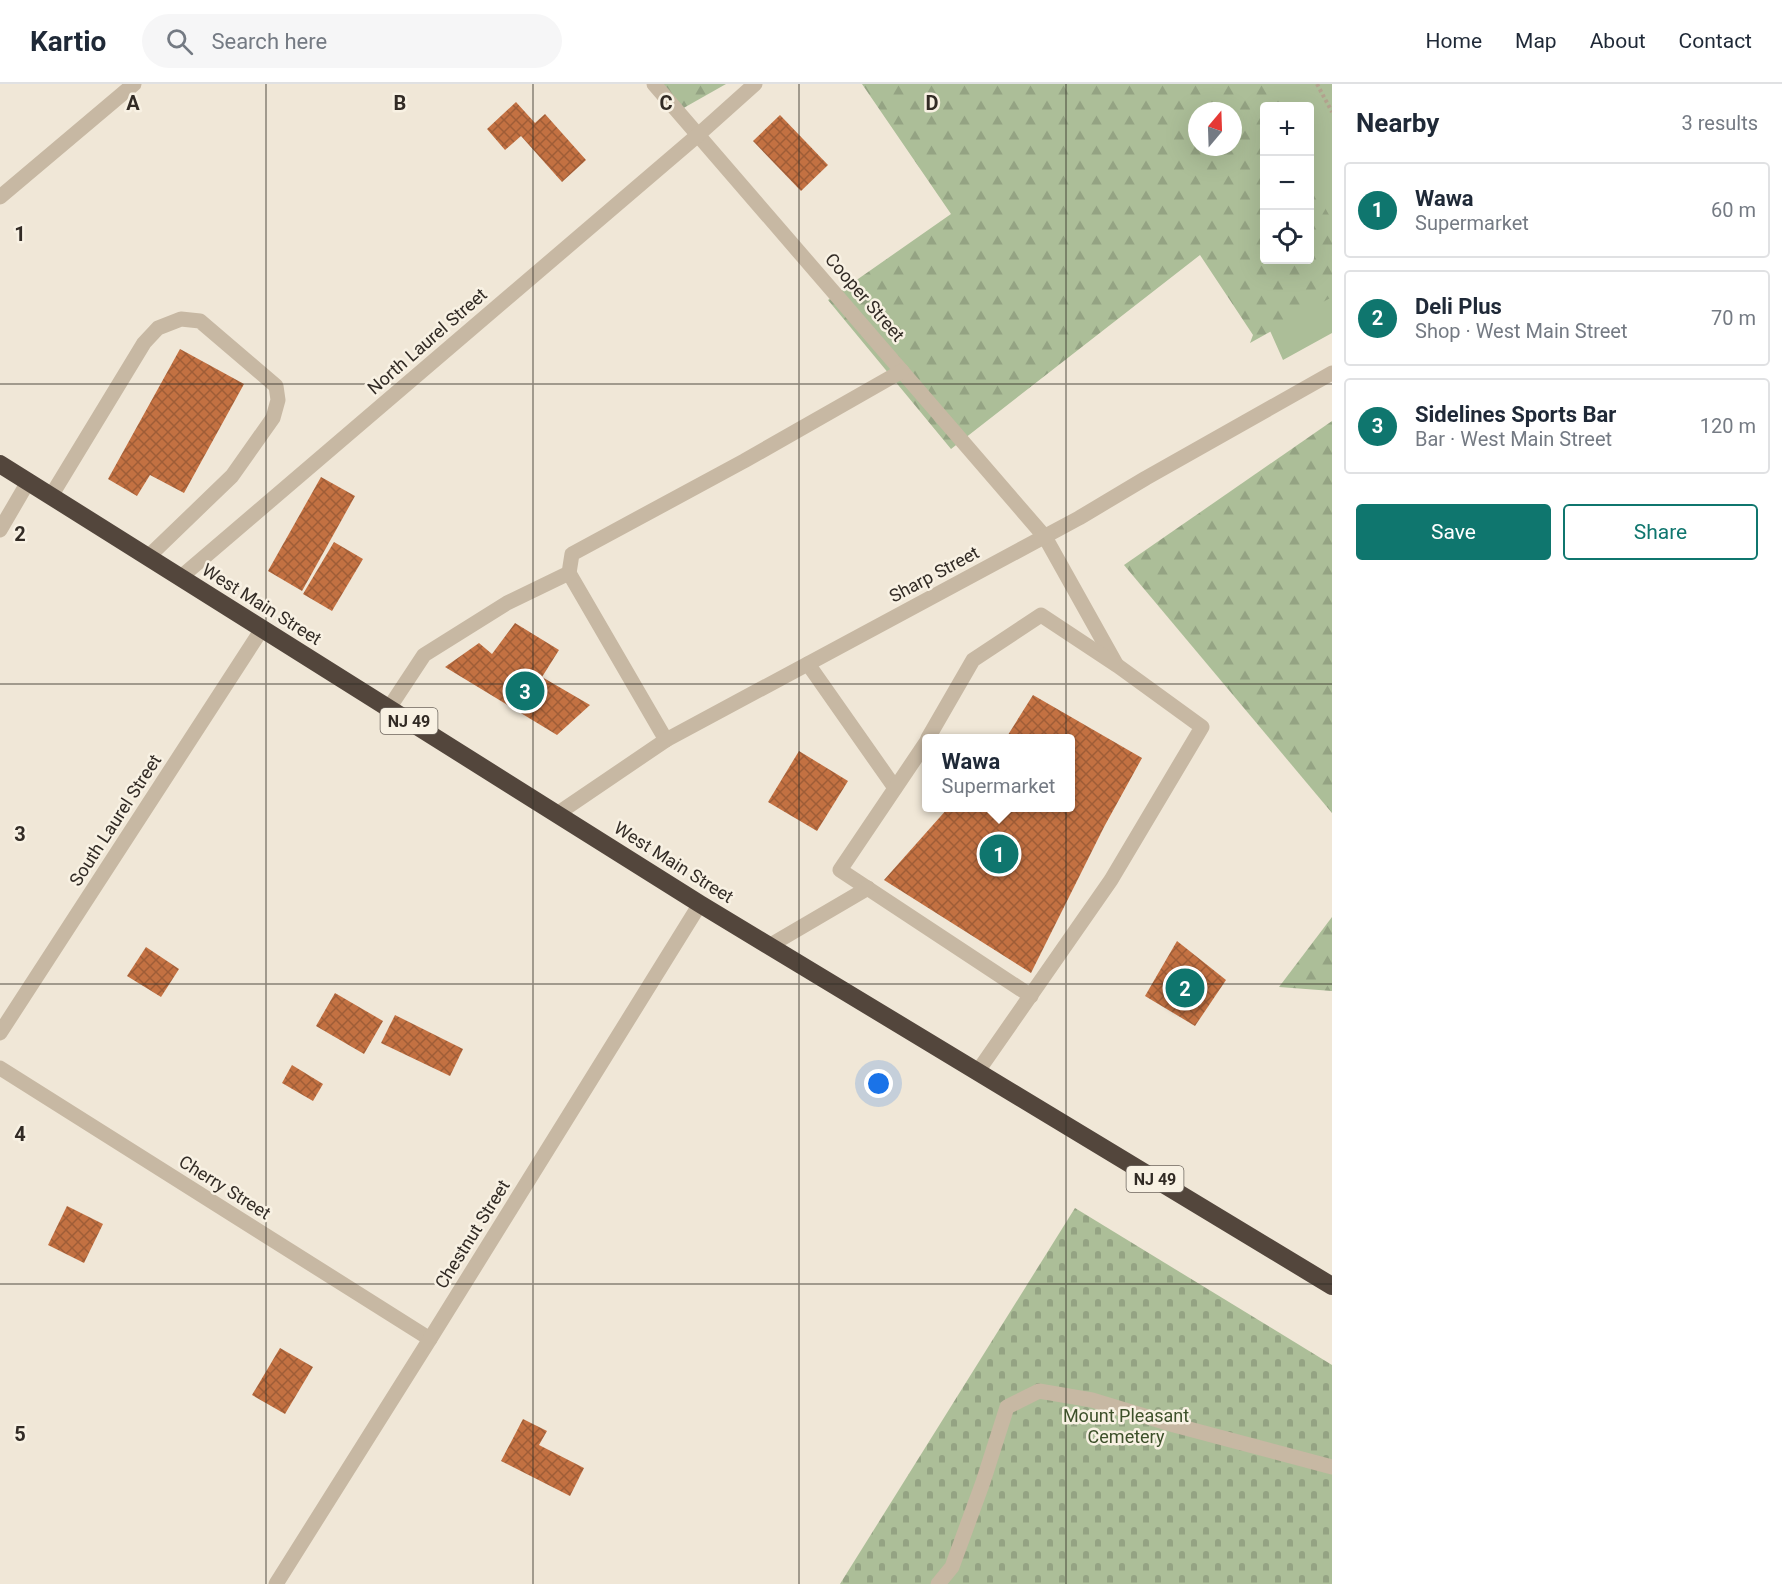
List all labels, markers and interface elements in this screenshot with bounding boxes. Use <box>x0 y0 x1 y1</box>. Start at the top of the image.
search box <box>142 14 562 68</box>
text: Kartio <box>30 25 106 58</box>
icon: search <box>163 25 196 58</box>
text: Search here <box>211 29 327 54</box>
text: Home <box>1426 29 1482 53</box>
text: Map <box>1515 29 1557 53</box>
text: About <box>1590 29 1646 53</box>
text: Contact <box>1679 29 1752 53</box>
text: A <box>126 91 140 115</box>
text: B <box>394 91 406 115</box>
text: C <box>659 91 673 115</box>
text: D <box>926 91 939 115</box>
north arrow <box>1188 102 1242 156</box>
map controls <box>1260 102 1314 264</box>
button: + <box>1260 102 1314 156</box>
text: Nearby <box>1356 108 1439 138</box>
text: 3 results <box>1682 111 1758 135</box>
button: − <box>1260 156 1314 210</box>
text: Wawa <box>1415 186 1474 211</box>
text: 1 <box>1372 198 1383 222</box>
text: 60 m <box>1711 198 1756 222</box>
button: locate <box>1260 210 1314 264</box>
text: Supermarket <box>1415 211 1529 235</box>
text: 1 <box>14 222 26 246</box>
street label: Cooper Street <box>821 249 909 345</box>
street label: North Laurel Street <box>363 283 491 399</box>
text: Deli Plus <box>1415 294 1502 319</box>
text: 2 <box>1372 306 1383 330</box>
text: 70 m <box>1711 306 1756 330</box>
text: Shop · West Main Street <box>1415 319 1628 343</box>
text: Sidelines Sports Bar <box>1415 402 1616 427</box>
text: 3 <box>1372 414 1383 438</box>
text: 120 m <box>1700 414 1756 438</box>
text: Bar · West Main Street <box>1415 427 1612 451</box>
button: Save <box>1356 504 1551 560</box>
button: Share <box>1563 504 1758 560</box>
text: 2 <box>14 522 26 546</box>
street label: Sharp Street <box>886 542 983 606</box>
street label: West Main Street <box>198 559 326 649</box>
pin: 3 <box>506 668 544 714</box>
road number: NJ 49 <box>380 708 438 734</box>
popup <box>922 734 1075 812</box>
text: Wawa <box>942 749 1000 774</box>
street label: South Laurel Street <box>65 750 165 890</box>
text: Supermarket <box>942 774 1055 798</box>
street label: West Main Street <box>610 817 738 907</box>
text: 3 <box>14 822 26 846</box>
pin: 1 <box>980 832 1018 876</box>
pin: 2 <box>1166 966 1204 1010</box>
your location <box>864 1069 893 1098</box>
text: 4 <box>14 1122 26 1146</box>
street label: Cherry Street <box>175 1151 275 1224</box>
road number: NJ 49 <box>1126 1166 1184 1192</box>
street label: Chestnut Street <box>430 1176 514 1292</box>
park label: Mount Pleasant Cemetery <box>1063 1405 1189 1447</box>
text: 5 <box>14 1422 26 1446</box>

